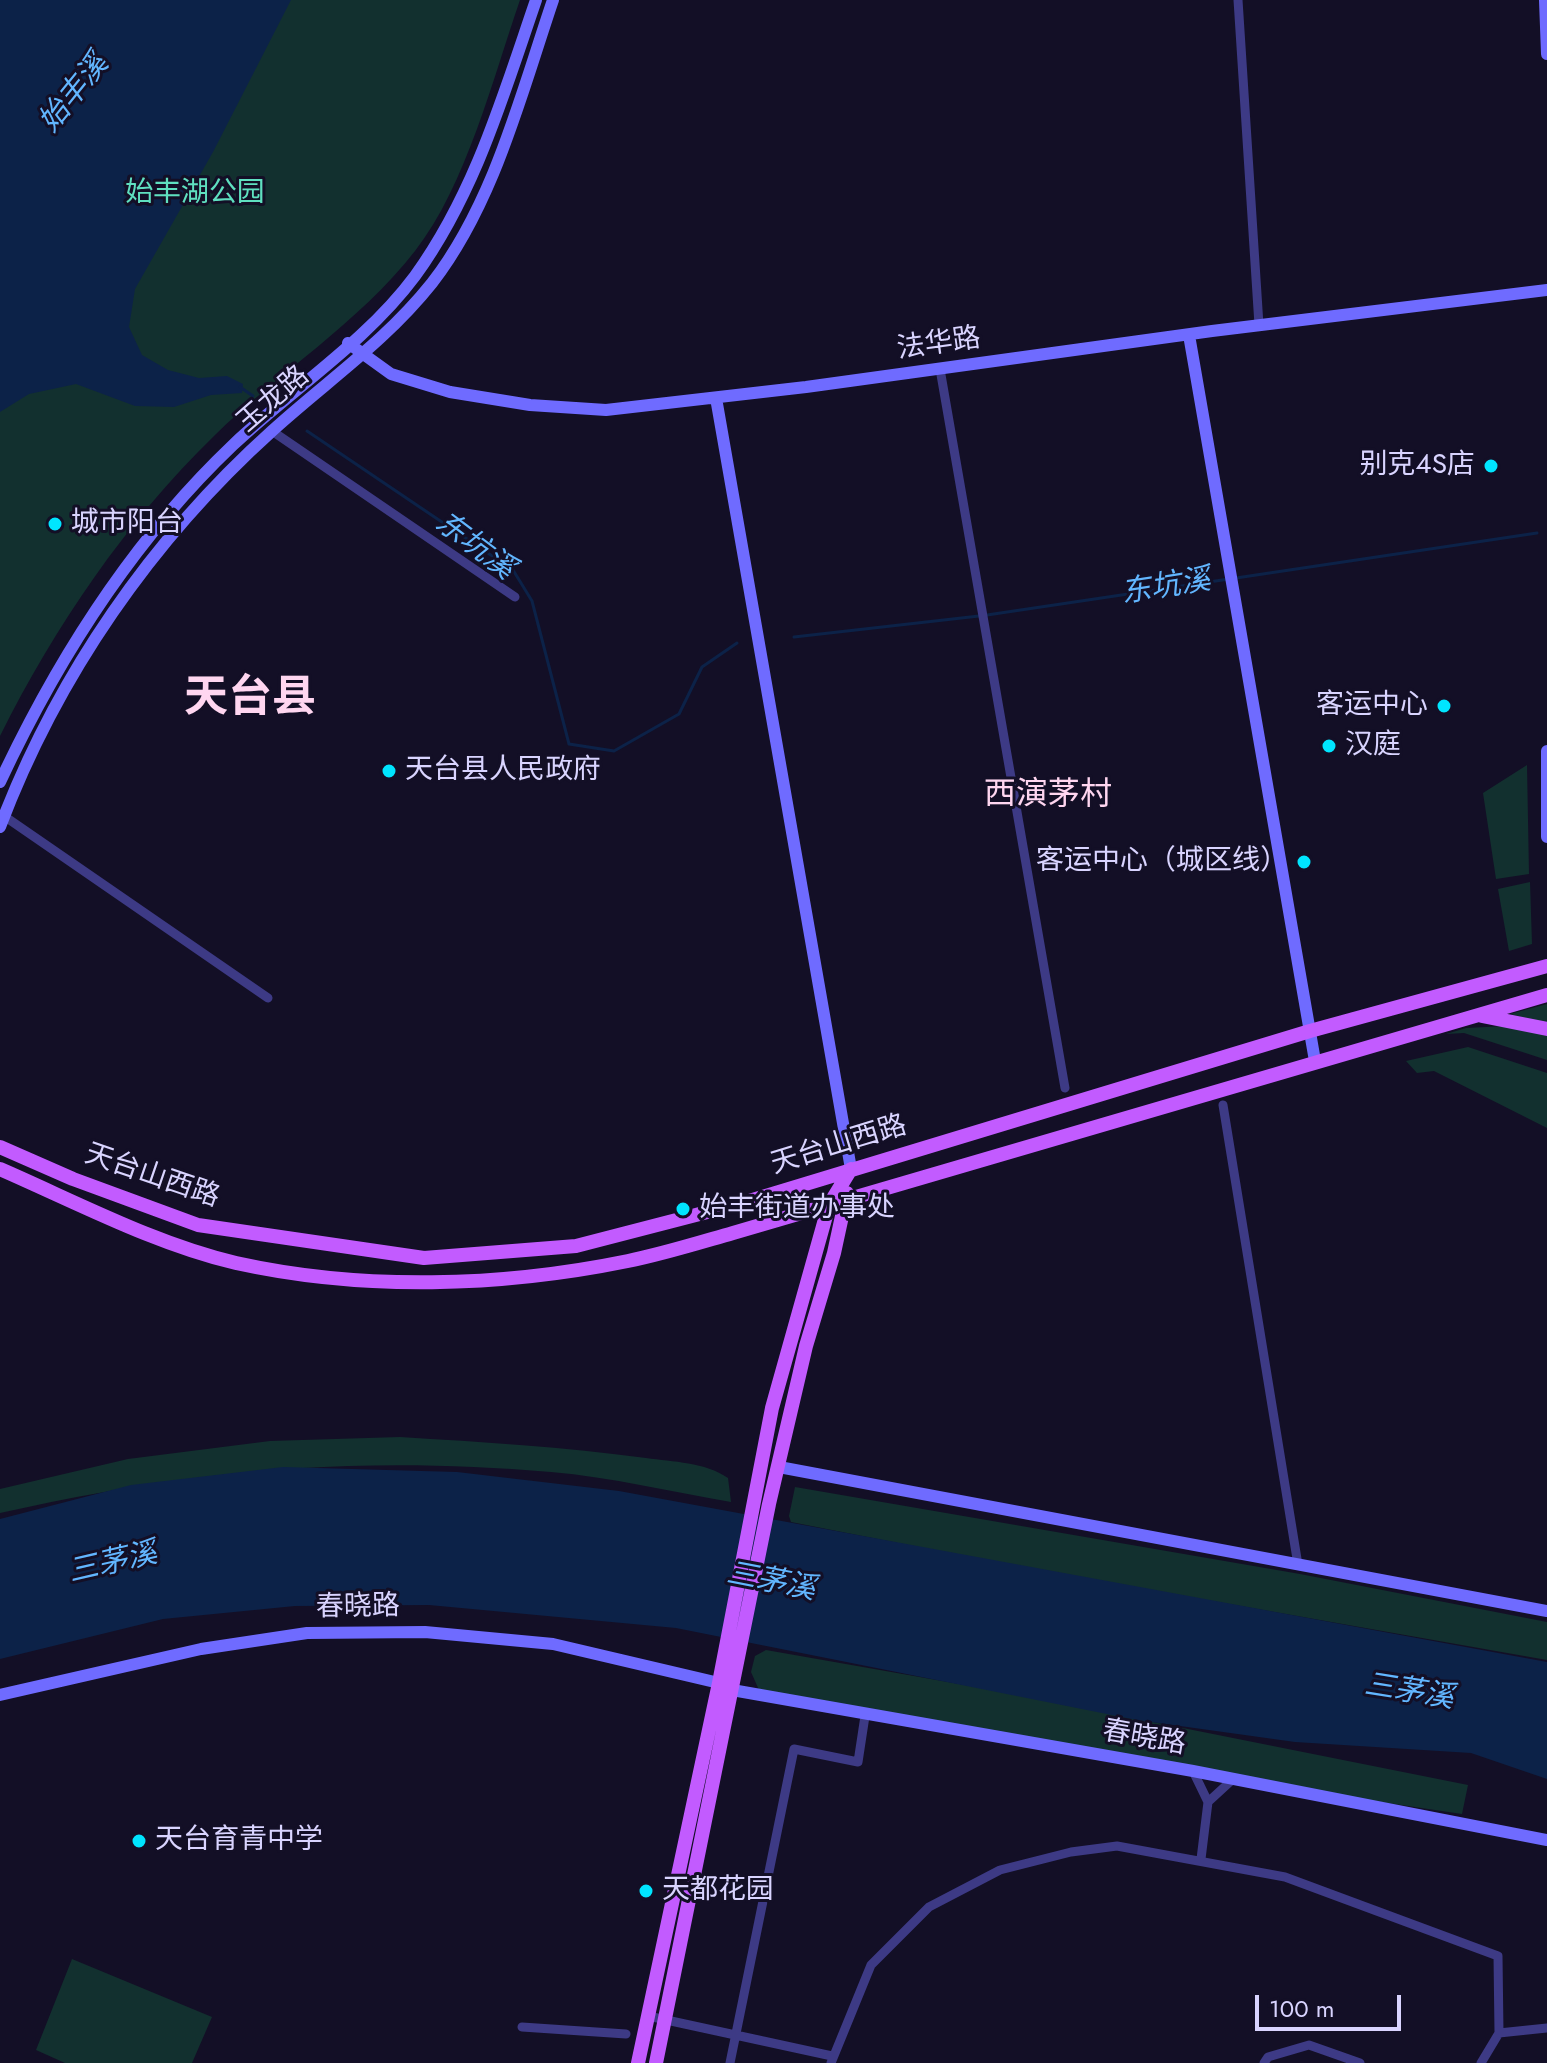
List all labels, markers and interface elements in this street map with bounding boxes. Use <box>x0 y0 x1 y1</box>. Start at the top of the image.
water label: 始丰溪 <box>33 48 117 140</box>
park label: 始丰湖公园 <box>125 177 265 211</box>
street label: 法华路 <box>895 323 983 367</box>
street label: 玉龙路 <box>231 360 317 440</box>
place label: 别克4S店 <box>1359 449 1475 483</box>
marker: 别克4S店 <box>1482 457 1500 475</box>
water label: 东坑溪 <box>427 506 521 588</box>
place label: 城市阳台 <box>71 507 183 541</box>
marker: 城市阳台 <box>46 515 64 533</box>
water label: 东坑溪 <box>1119 563 1213 613</box>
district label: 天台县 <box>184 674 316 726</box>
place label: 客运中心 <box>1316 689 1428 723</box>
marker: 客运中心 <box>1435 697 1453 715</box>
place label: 汉庭 <box>1345 729 1401 763</box>
marker: 汉庭 <box>1320 737 1338 755</box>
place label: 天台县人民政府 <box>405 754 601 788</box>
marker: 天台县人民政府 <box>380 762 398 780</box>
district label: 西演茅村 <box>984 777 1112 815</box>
place label: 客运中心（城区线） <box>1036 845 1288 879</box>
marker: 客运中心（城区线） <box>1295 853 1313 871</box>
street label: 天台山西路 <box>767 1109 911 1183</box>
street label: 天台山西路 <box>80 1138 224 1216</box>
place label: 始丰街道办事处 <box>699 1192 895 1226</box>
marker: 始丰街道办事处 <box>674 1200 692 1218</box>
water label: 三茅溪 <box>65 1536 161 1592</box>
water label: 三茅溪 <box>723 1557 819 1609</box>
street label: 春晓路 <box>316 1590 400 1626</box>
water label: 三茅溪 <box>1362 1668 1456 1718</box>
street label: 春晓路 <box>1100 1715 1188 1763</box>
place label: 天台育青中学 <box>155 1824 323 1858</box>
marker: 天台育青中学 <box>130 1832 148 1850</box>
place label: 天都花园 <box>662 1874 774 1908</box>
marker: 天都花园 <box>637 1882 655 1900</box>
scale bar <box>1259 1979 1405 2029</box>
text: 100 m <box>1269 1991 1335 2026</box>

